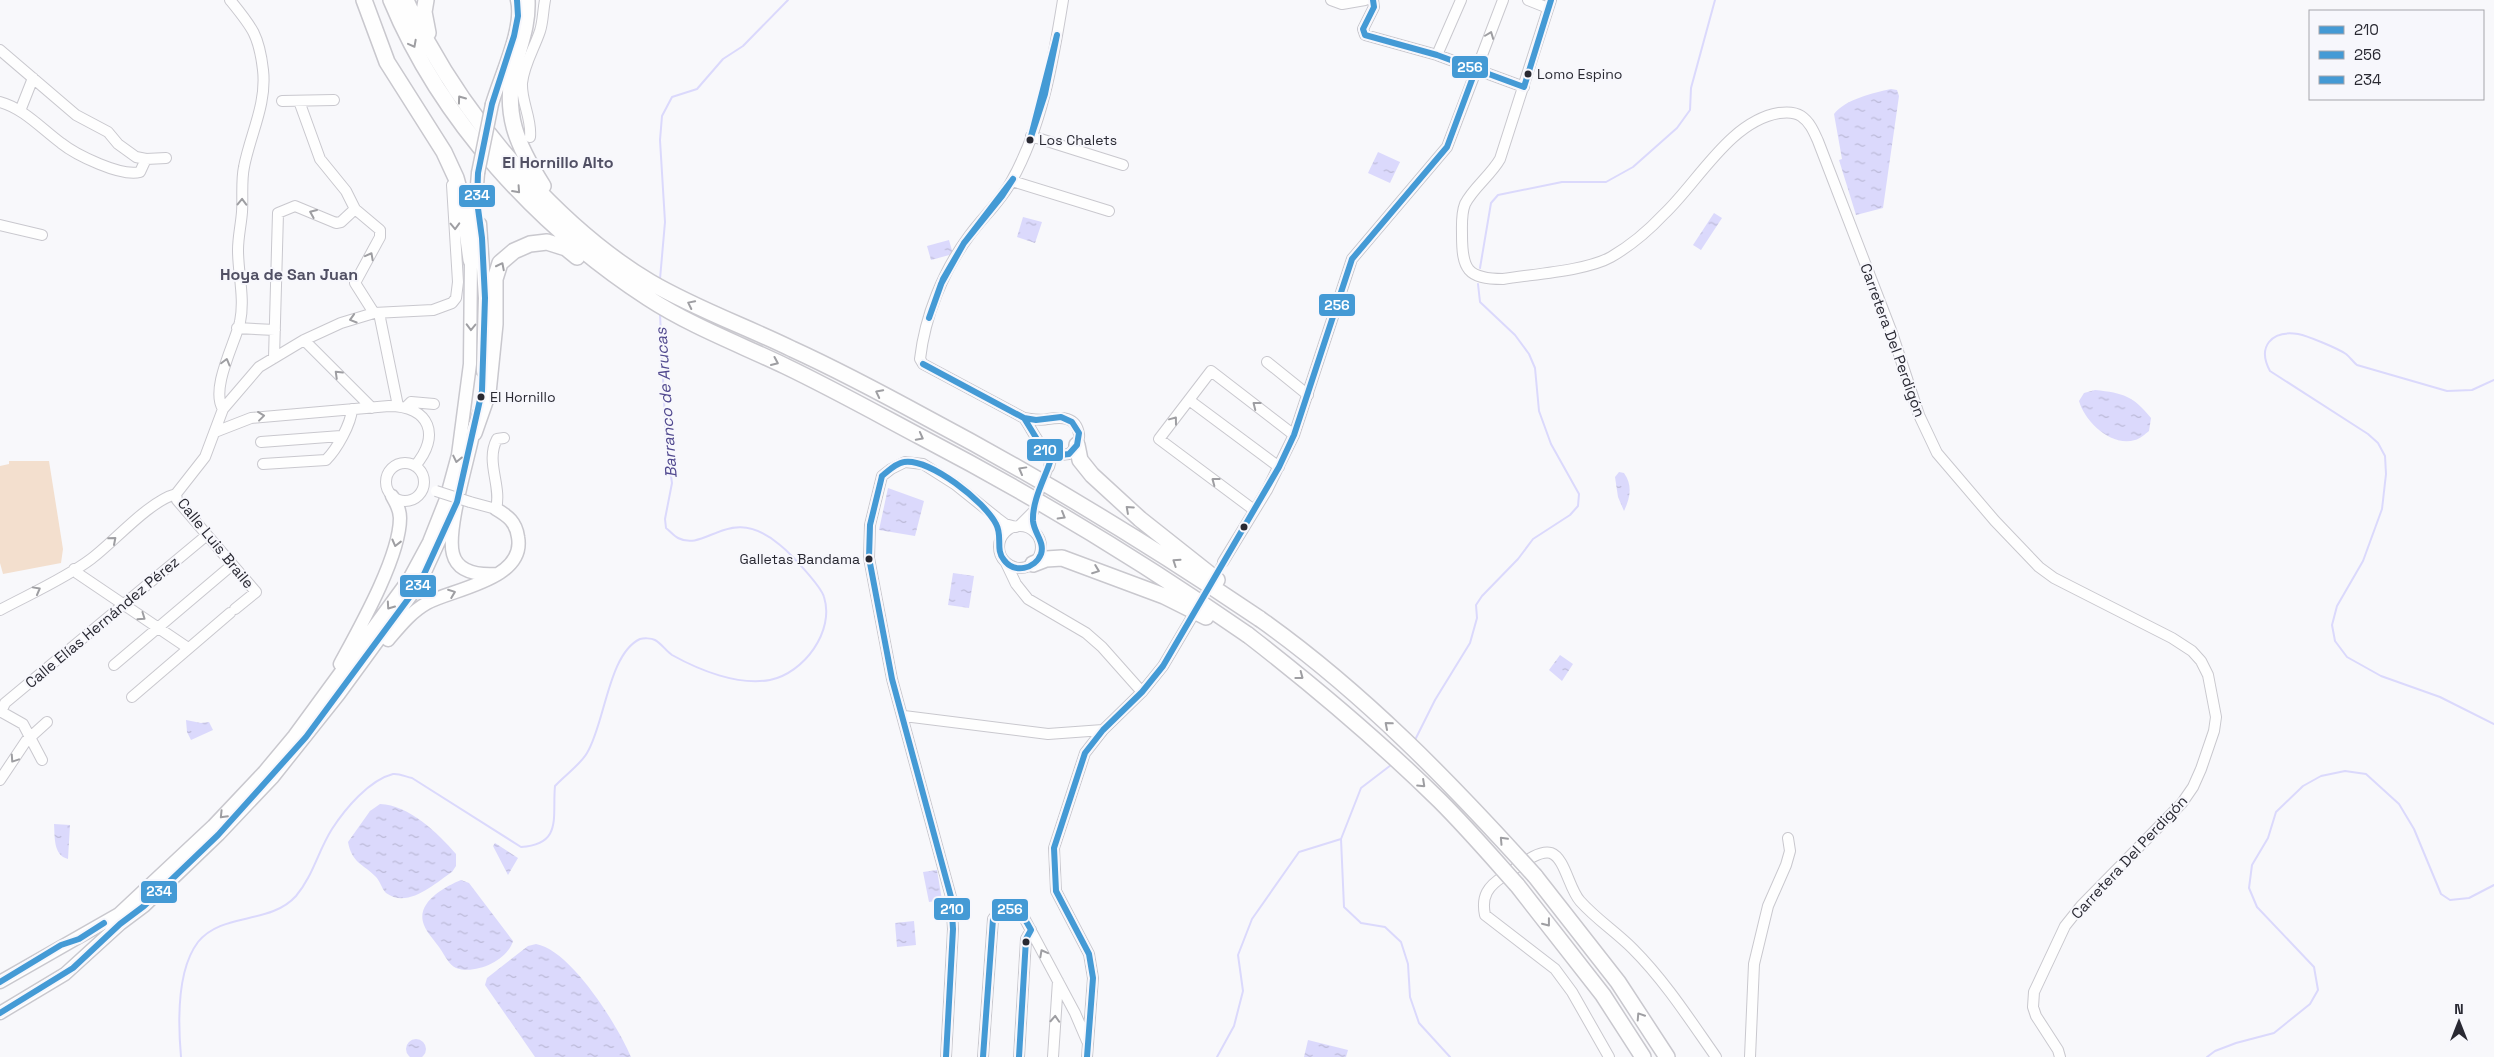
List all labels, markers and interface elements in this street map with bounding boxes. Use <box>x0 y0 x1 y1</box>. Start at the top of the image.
legend <box>2309 10 2484 100</box>
text: 210 <box>2354 20 2379 39</box>
one-way arrow <box>1484 31 1494 39</box>
one-way arrow <box>407 38 417 47</box>
text: 256 <box>2354 45 2381 64</box>
line badge: 256 <box>1451 55 1489 79</box>
text: 256 <box>1457 58 1483 76</box>
place label: Lomo Espino <box>1537 65 1622 83</box>
marker: Lomo Espino <box>1523 69 1533 79</box>
text: 234 <box>2354 70 2381 89</box>
one-way arrow <box>459 96 467 105</box>
place label: Los Chalets <box>1039 131 1117 149</box>
marker: Los Chalets <box>1025 135 1035 145</box>
district label: El Hornillo Alto <box>502 152 614 173</box>
line badge: 234 <box>458 184 496 208</box>
one-way arrow <box>511 185 520 194</box>
text: 234 <box>464 186 490 204</box>
one-way arrow <box>237 198 248 206</box>
one-way arrow <box>309 209 318 220</box>
one-way arrow <box>450 222 460 230</box>
one-way arrow <box>364 252 374 261</box>
street label: Carretera Del Perdigón <box>1856 261 1930 419</box>
one-way arrow <box>495 263 505 272</box>
district label: Hoya de San Juan <box>220 264 358 285</box>
line badge: 256 <box>1318 293 1356 317</box>
text: 256 <box>1324 296 1350 314</box>
one-way arrow <box>688 300 697 310</box>
one-way arrow <box>350 314 358 324</box>
one-way arrow <box>466 323 476 331</box>
water label: Barranco de Arucas <box>650 326 682 479</box>
one-way arrow <box>770 356 779 367</box>
one-way arrow <box>221 358 231 367</box>
one-way arrow <box>335 371 344 380</box>
place label: El Hornillo <box>490 388 556 406</box>
one-way arrow <box>875 389 884 399</box>
marker: El Hornillo <box>476 392 486 402</box>
one-way arrow <box>1253 403 1262 411</box>
one-way arrow <box>257 412 266 422</box>
one-way arrow <box>1168 416 1177 426</box>
one-way arrow <box>915 430 924 440</box>
line badge: 210 <box>1026 438 1064 462</box>
text: 210 <box>1033 441 1057 459</box>
one-way arrow <box>452 455 463 464</box>
one-way arrow <box>1018 466 1027 476</box>
one-way arrow <box>1211 478 1221 487</box>
street label: Calle Luis Braile <box>174 494 258 592</box>
one-way arrow <box>1126 506 1135 515</box>
one-way arrow <box>1056 510 1065 520</box>
unlabelled marker <box>1239 522 1249 532</box>
one-way arrow <box>108 537 117 546</box>
one-way arrow <box>391 538 402 547</box>
place label: Galletas Bandama <box>739 550 860 568</box>
street label: Calle Elías Hernández Pérez <box>21 552 183 692</box>
marker: Galletas Bandama <box>864 554 874 564</box>
one-way arrow <box>1172 559 1182 568</box>
one-way arrow <box>1091 564 1100 575</box>
line badge: 234 <box>399 574 437 598</box>
text: 234 <box>405 576 431 594</box>
one-way arrow <box>32 586 41 596</box>
one-way arrow <box>447 589 456 599</box>
one-way arrow <box>387 600 396 610</box>
one-way arrow <box>136 611 146 620</box>
one-way arrow <box>1294 670 1303 678</box>
one-way arrow <box>1385 721 1394 730</box>
one-way arrow <box>11 753 21 762</box>
one-way arrow <box>1416 778 1425 787</box>
street label: Carretera Del Perdigón <box>2067 791 2191 923</box>
one-way arrow <box>220 809 229 818</box>
one-way arrow <box>1499 836 1508 845</box>
line badge: 234 <box>140 880 178 904</box>
text: 234 <box>146 882 172 900</box>
line badge: 210 <box>933 897 971 921</box>
line badge: 256 <box>991 898 1029 922</box>
text: 210 <box>940 900 964 918</box>
text: 256 <box>997 900 1023 918</box>
one-way arrow <box>1542 917 1550 926</box>
unlabelled marker <box>1021 937 1031 947</box>
one-way arrow <box>1039 950 1049 959</box>
north arrow <box>2434 997 2484 1047</box>
text: N <box>2454 1000 2464 1018</box>
one-way arrow <box>1637 1012 1647 1021</box>
one-way arrow <box>1050 1015 1060 1022</box>

